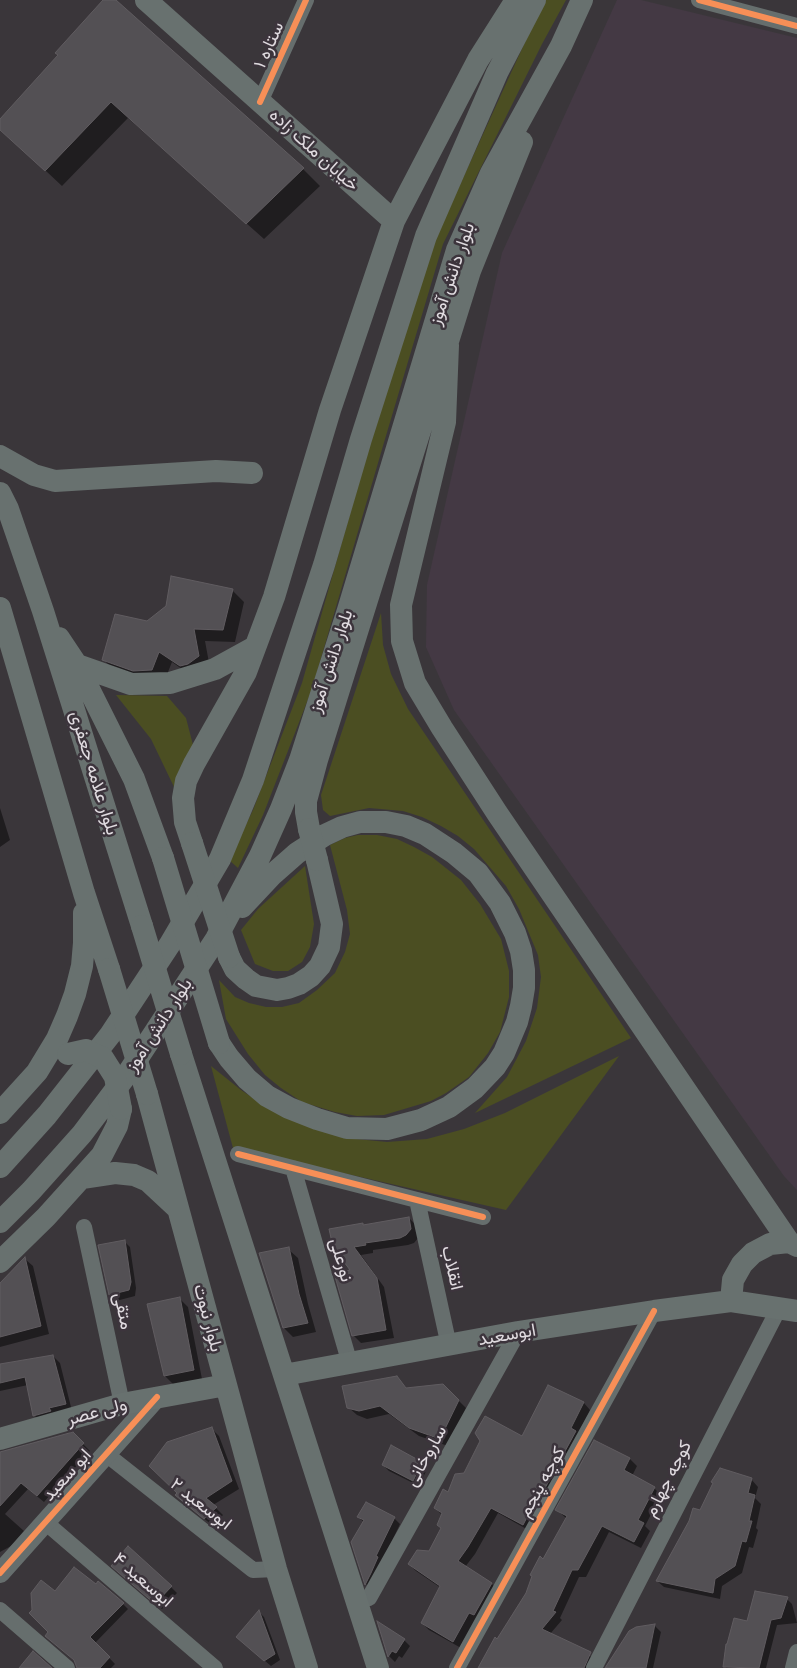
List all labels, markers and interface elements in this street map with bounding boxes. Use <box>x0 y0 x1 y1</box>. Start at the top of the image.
street label: ستاره ۱ <box>249 18 289 72</box>
street label: خیابان ملک زاده <box>265 104 363 196</box>
street label: بلوار دانش آموز <box>424 220 480 328</box>
street label: بلوار دانش آموز <box>304 607 358 715</box>
street label: بلوار علامه جعفری <box>65 708 123 838</box>
street label: بلوار دانش آموز <box>121 974 197 1076</box>
street label: نورعلی <box>324 1236 358 1284</box>
street label: انقلاب <box>436 1244 468 1292</box>
street label: بلوار نبوت <box>189 1282 227 1354</box>
street label: متقی <box>109 1291 137 1331</box>
street label: ابوسعید <box>477 1319 537 1351</box>
street label: ولی عصر <box>65 1394 129 1430</box>
street label: ساروخانی <box>400 1422 452 1490</box>
street label: کوچه چهارم <box>639 1437 697 1521</box>
street label: کوچه پنجم <box>514 1443 570 1521</box>
street label: ابو سعید <box>38 1444 96 1506</box>
street label: ابوسعید ۲ <box>166 1473 236 1535</box>
street label: ابوسعید ۴ <box>108 1548 178 1612</box>

